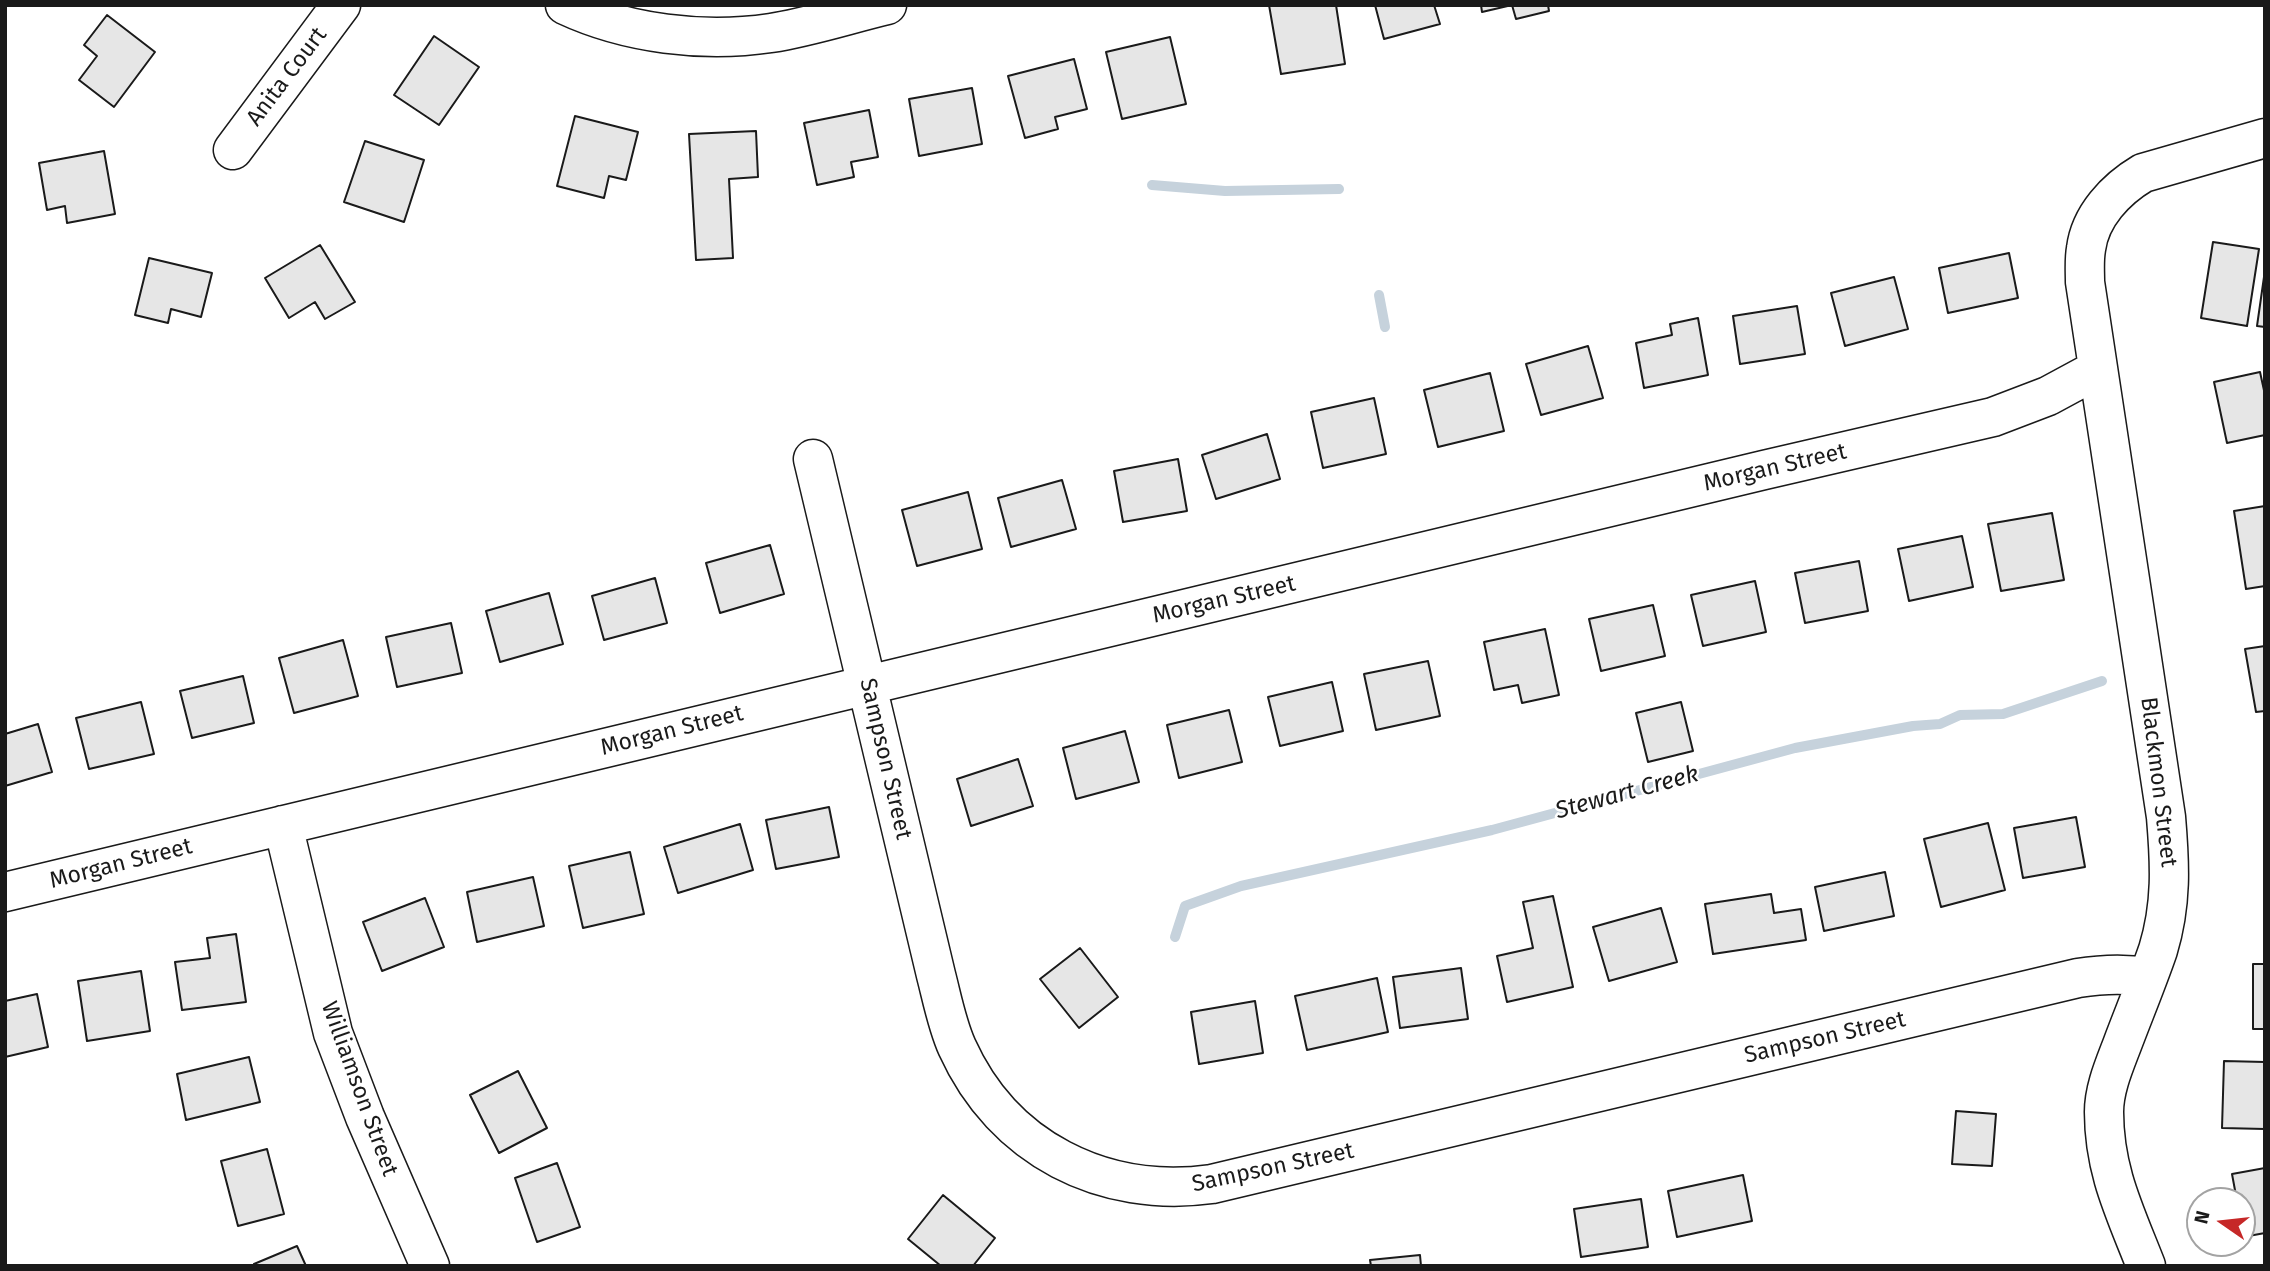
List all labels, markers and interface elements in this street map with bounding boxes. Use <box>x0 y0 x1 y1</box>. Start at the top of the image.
street label: Anita Court <box>241 22 333 132</box>
street label: Morgan Street <box>1701 438 1849 498</box>
street label: Morgan Street <box>1150 570 1298 630</box>
street label: Sampson Street <box>853 676 917 842</box>
street label: Blackmon Street <box>2134 695 2182 869</box>
street label: Morgan Street <box>598 700 746 762</box>
water label: Stewart Creek <box>1552 760 1702 826</box>
street label: Morgan Street <box>47 833 195 895</box>
street label: Williamson Street <box>315 998 403 1180</box>
street label: Sampson Street <box>1742 1006 1908 1070</box>
street label: Sampson Street <box>1190 1137 1356 1199</box>
north arrow <box>2186 1187 2256 1257</box>
text: N <box>2189 1208 2215 1226</box>

